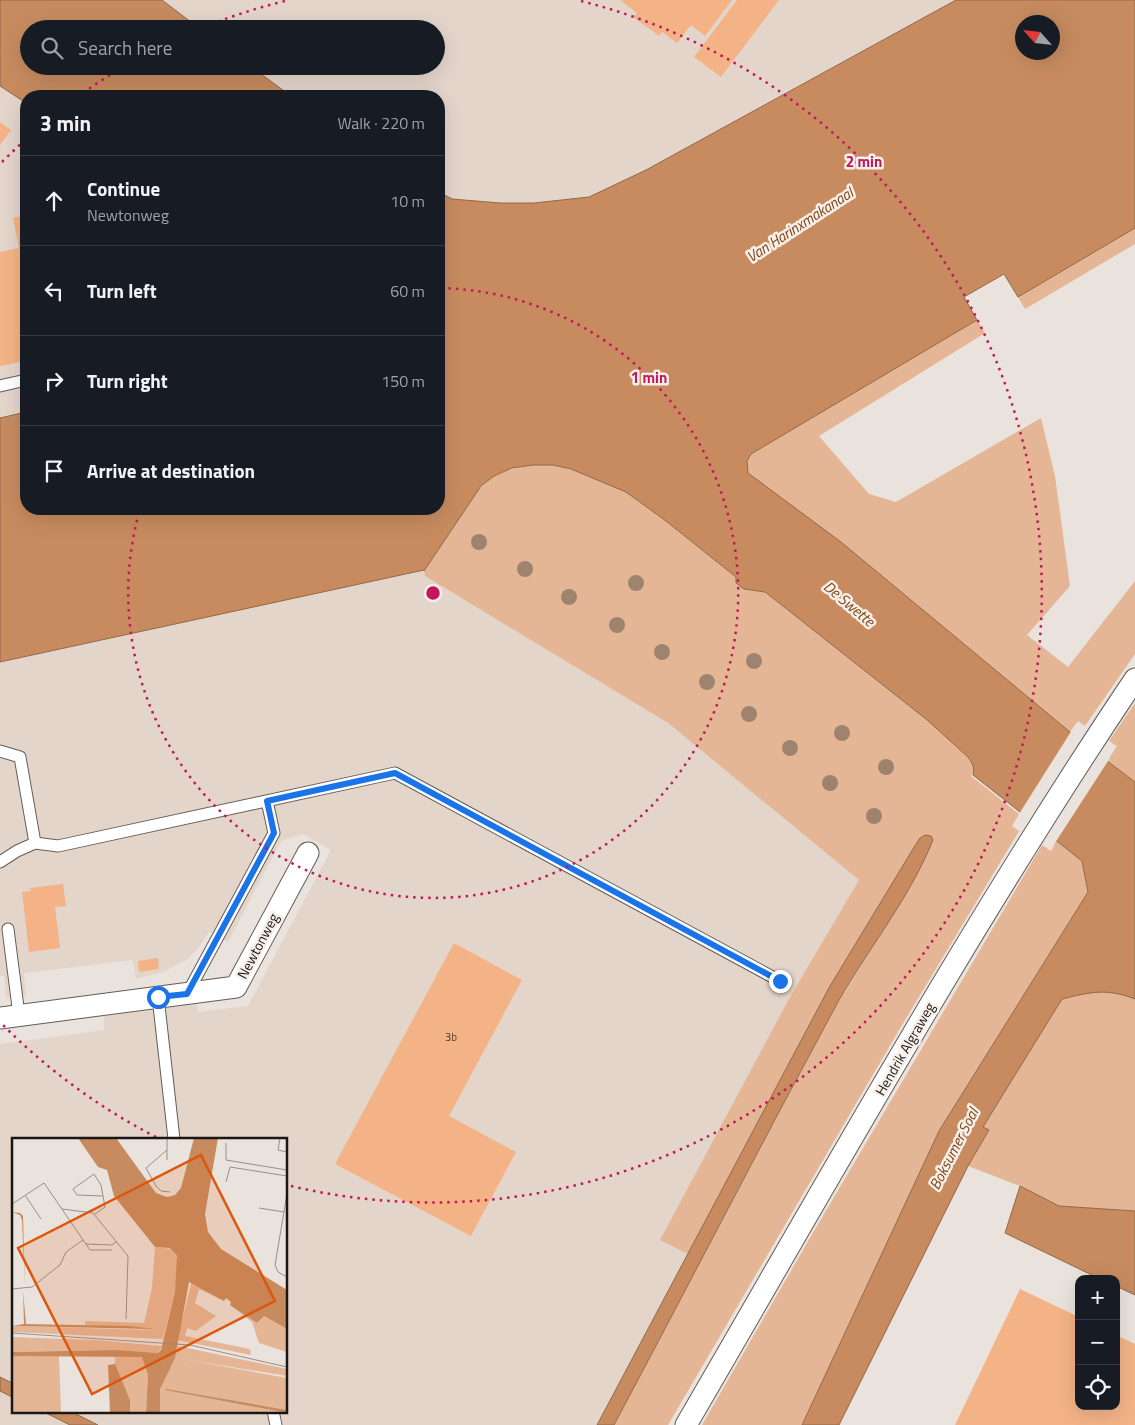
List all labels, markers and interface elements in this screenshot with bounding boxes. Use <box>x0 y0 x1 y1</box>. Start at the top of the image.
north arrow <box>1015 15 1060 60</box>
search box <box>20 20 445 75</box>
text: Search here <box>78 33 172 62</box>
icon: search <box>38 34 66 62</box>
text: 3 min <box>40 107 91 139</box>
text: Walk · 220 m <box>337 111 425 135</box>
text: 2 min <box>846 150 882 173</box>
text: Continue <box>87 174 160 203</box>
water label: Van Harinxmakanaal <box>742 180 859 268</box>
icon: ahead <box>40 187 68 215</box>
text: 10 m <box>390 189 425 213</box>
text: Newtonweg <box>87 203 169 227</box>
text: Turn left <box>87 276 157 305</box>
icon: left <box>40 277 68 305</box>
text: 60 m <box>390 279 425 303</box>
text: Turn right <box>87 366 168 395</box>
text: 1 min <box>631 366 667 389</box>
icon: right <box>40 367 68 395</box>
text: 150 m <box>381 369 425 393</box>
text: Arrive at destination <box>87 456 255 485</box>
icon: arrive <box>40 457 68 485</box>
water label: De Swette <box>819 575 881 633</box>
centre of rings <box>424 584 442 602</box>
street label: Newtonweg <box>231 909 284 982</box>
route end <box>769 970 792 993</box>
route start <box>147 986 170 1009</box>
street label: Hendrik Algraweg <box>869 998 940 1099</box>
house number: 3b <box>445 1029 457 1045</box>
water label: Boksumer Soal <box>923 1102 985 1194</box>
inset map <box>12 1138 288 1412</box>
map controls <box>1075 1275 1120 1410</box>
button: + <box>1075 1275 1120 1320</box>
button: − <box>1075 1320 1120 1365</box>
button: locate <box>1075 1365 1120 1410</box>

